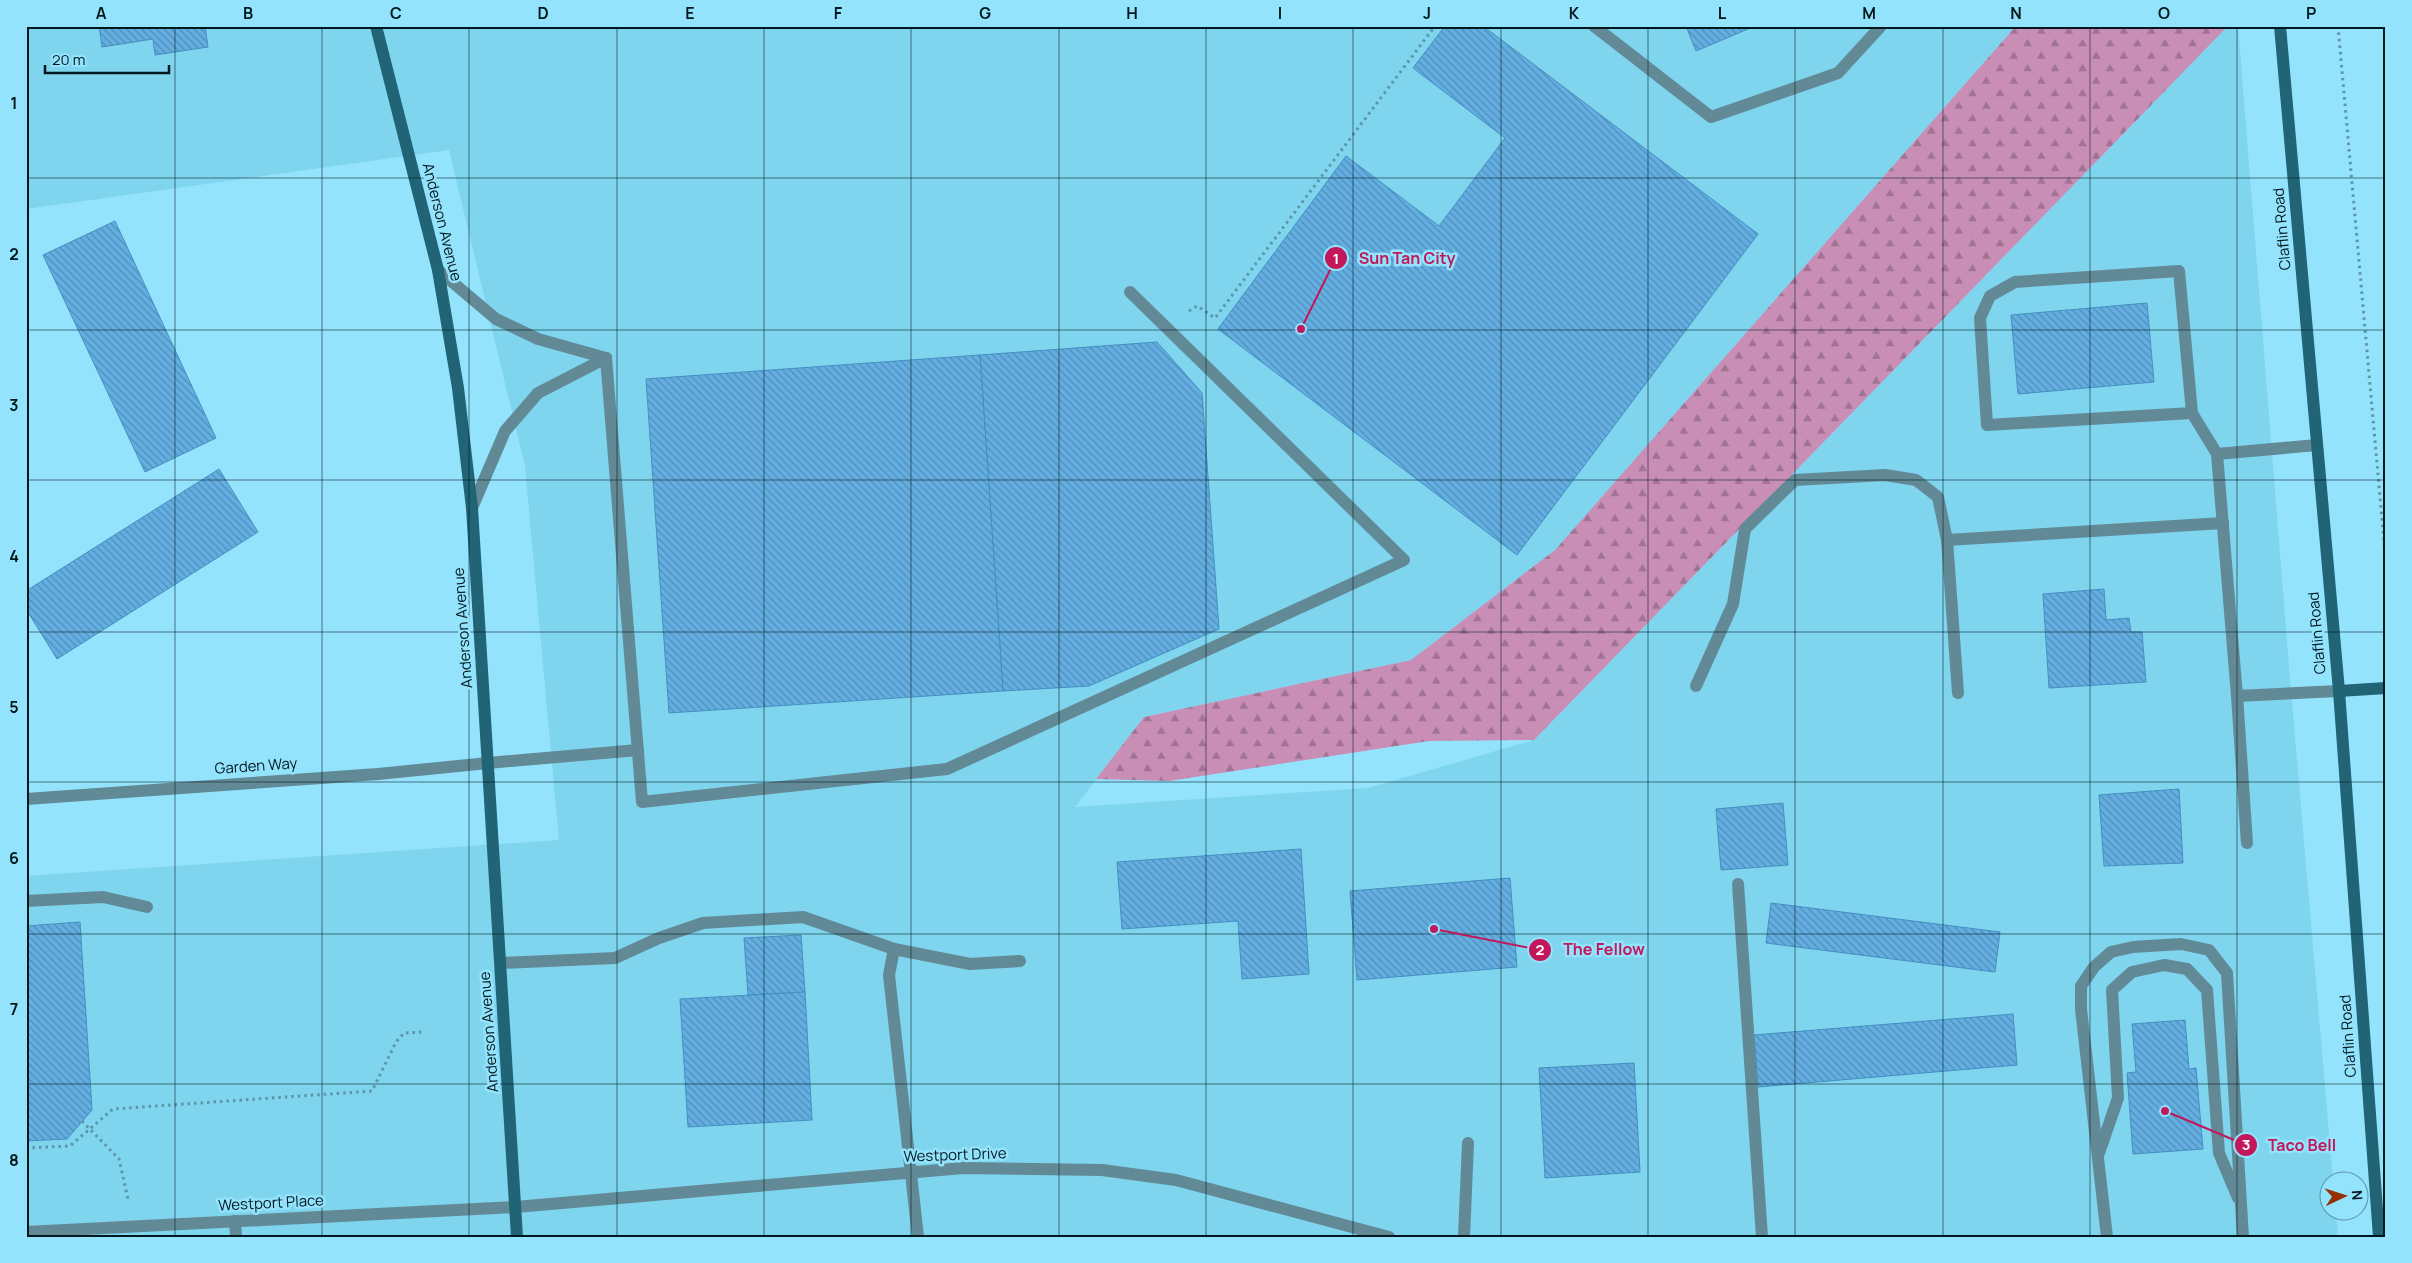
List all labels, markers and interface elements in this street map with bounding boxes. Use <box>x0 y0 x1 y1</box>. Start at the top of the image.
text: A <box>96 2 107 24</box>
text: B <box>243 2 253 24</box>
text: C <box>390 2 402 24</box>
text: D <box>537 2 549 24</box>
text: E <box>685 2 695 24</box>
text: F <box>834 2 843 24</box>
text: G <box>979 2 991 24</box>
text: H <box>1126 2 1138 24</box>
text: I <box>1278 2 1282 24</box>
text: J <box>1423 2 1431 24</box>
text: K <box>1569 2 1580 24</box>
text: L <box>1718 2 1727 24</box>
text: M <box>1862 2 1876 24</box>
text: N <box>2010 2 2022 24</box>
text: O <box>2158 2 2170 24</box>
text: P <box>2306 2 2316 24</box>
scale bar <box>45 42 169 74</box>
text: 20 m <box>52 49 85 70</box>
text: 1 <box>10 92 18 114</box>
street label: Anderson Avenue <box>418 161 467 283</box>
street label: Claflin Road <box>2267 187 2296 271</box>
text: 2 <box>9 243 19 265</box>
callout: Sun Tan City <box>1323 243 1465 274</box>
text: Sun Tan City <box>1359 247 1455 269</box>
text: 1 <box>1333 248 1339 269</box>
text: 3 <box>9 394 19 416</box>
text: 4 <box>9 545 19 567</box>
street label: Anderson Avenue <box>448 567 477 689</box>
street label: Claflin Road <box>2302 591 2331 675</box>
text: 5 <box>9 696 19 718</box>
street label: Garden Way <box>214 752 298 779</box>
text: 6 <box>9 847 19 869</box>
callout: The Fellow <box>1528 934 1655 965</box>
text: The Fellow <box>1563 938 1645 960</box>
text: 2 <box>1536 939 1545 960</box>
street label: Anderson Avenue <box>474 971 503 1093</box>
street label: Claflin Road <box>2334 994 2361 1078</box>
text: 7 <box>10 998 18 1020</box>
callout: Taco Bell <box>2233 1130 2347 1161</box>
text: 3 <box>2242 1134 2250 1155</box>
text: Taco Bell <box>2268 1134 2336 1156</box>
street label: Westport Drive <box>903 1142 1007 1167</box>
text: 8 <box>9 1149 19 1171</box>
north arrow <box>2320 1170 2370 1220</box>
street label: Westport Place <box>218 1189 325 1216</box>
text: N <box>2348 1189 2367 1201</box>

